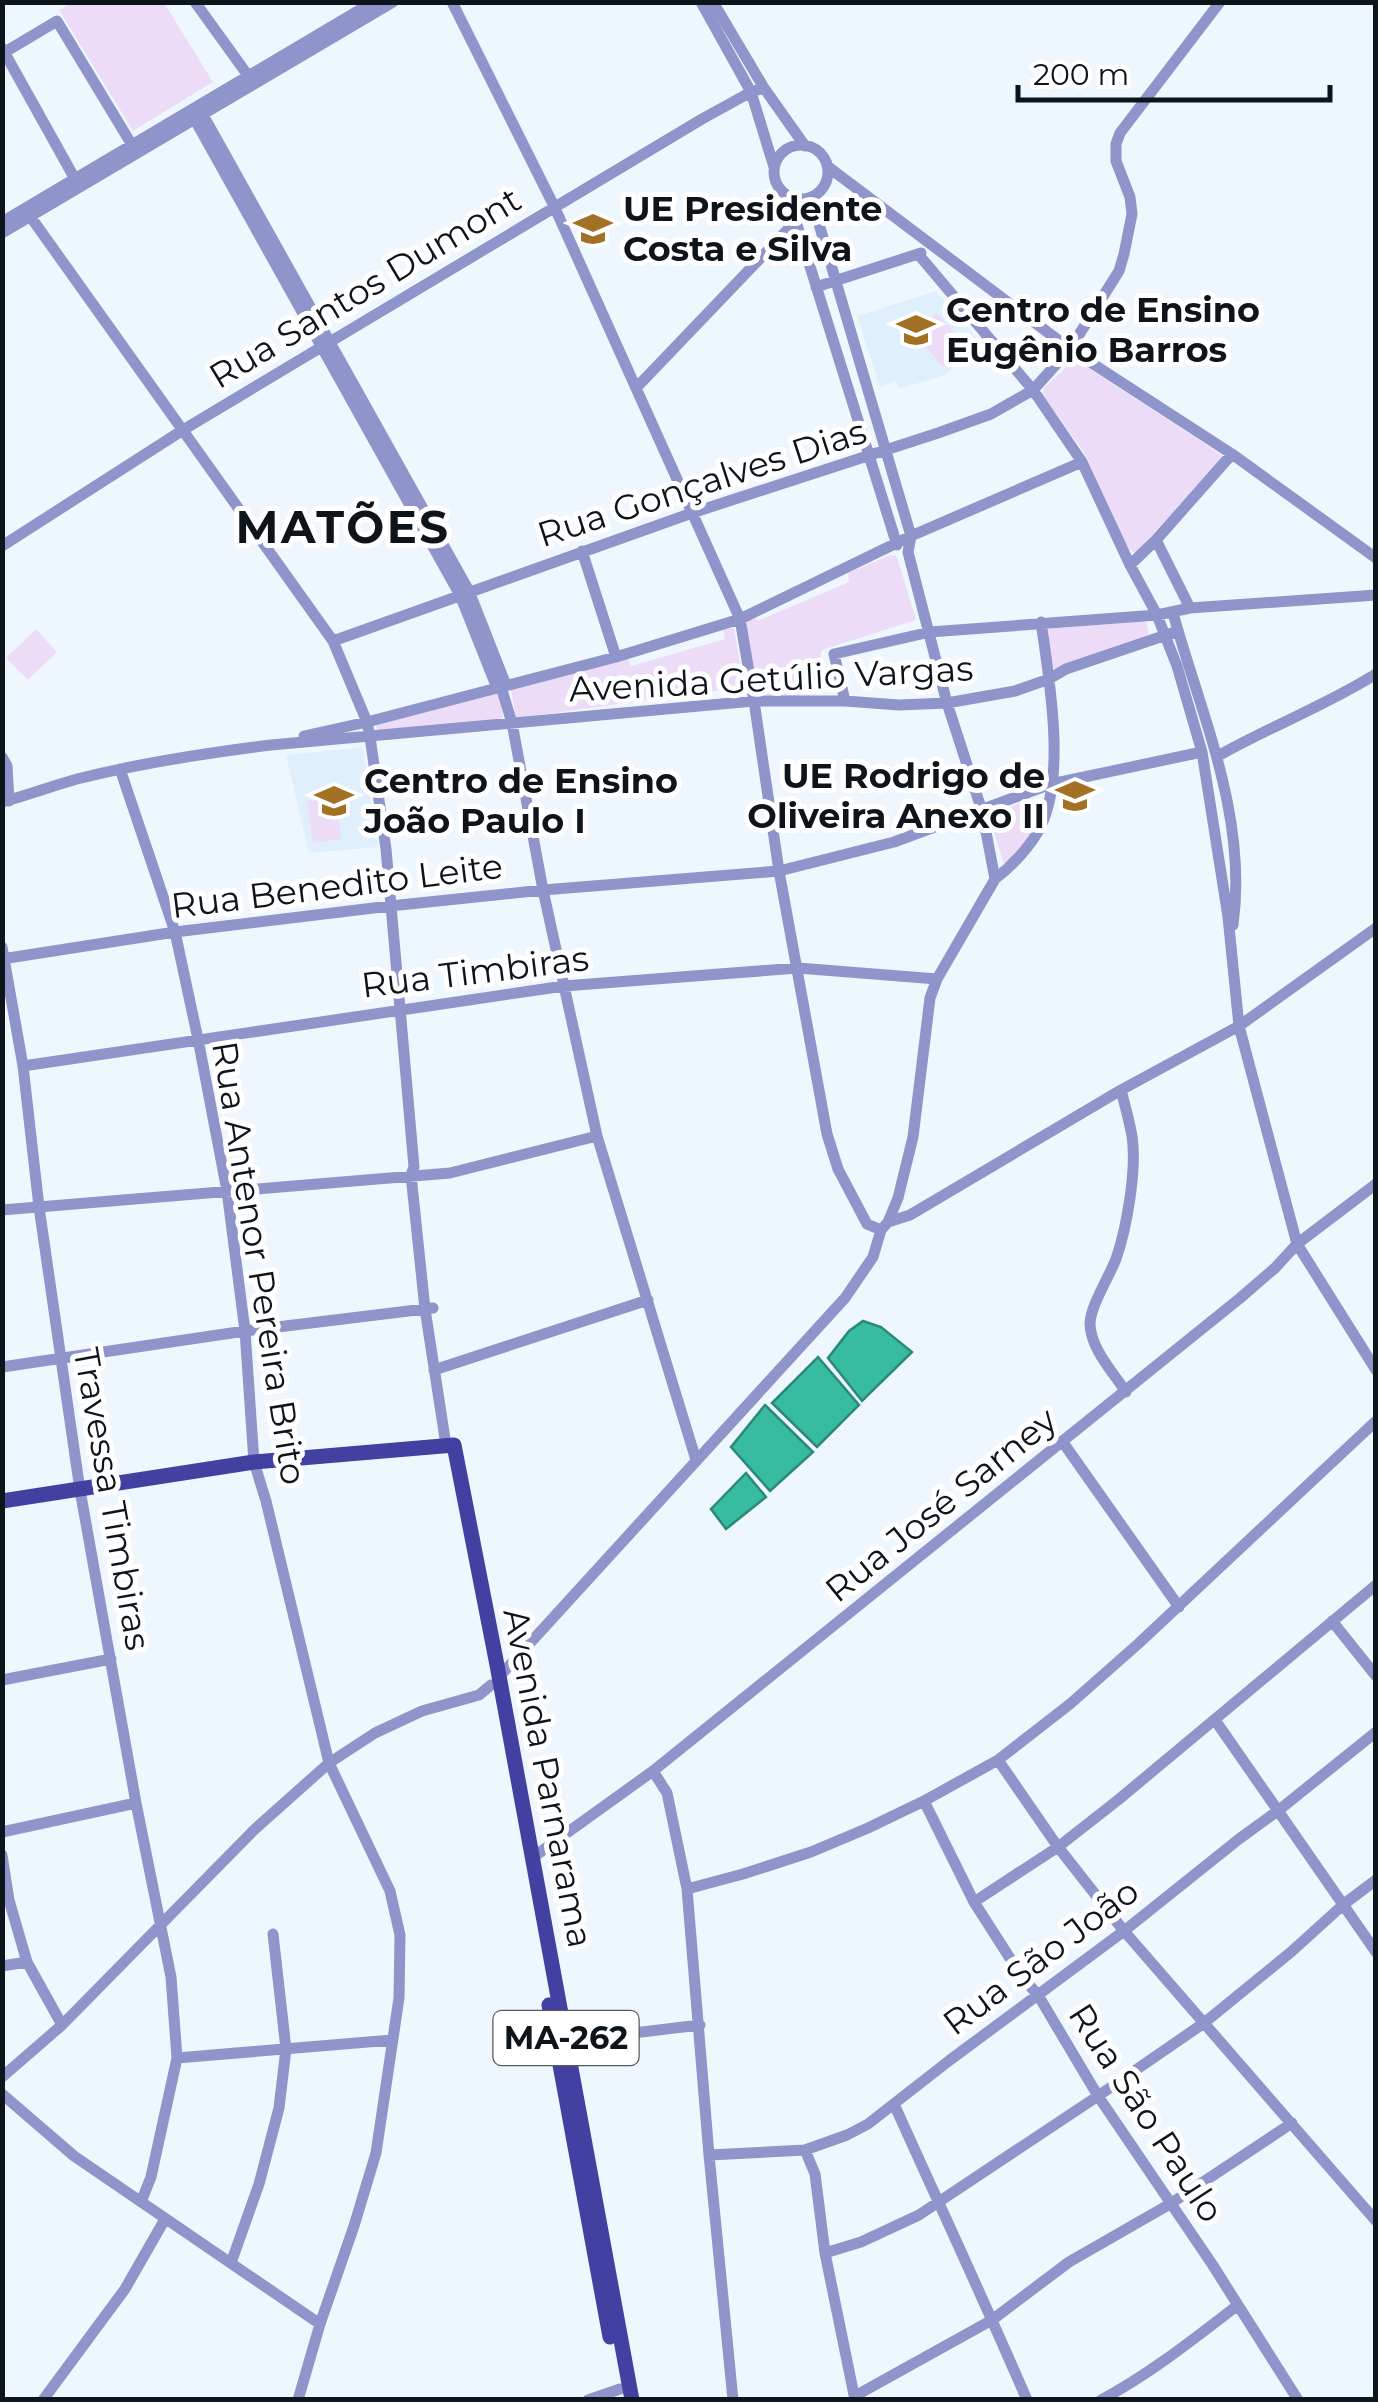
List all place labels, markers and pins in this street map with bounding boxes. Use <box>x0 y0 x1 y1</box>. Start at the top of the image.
place label: UE Presidente Costa e Silva <box>623 187 882 270</box>
school or university icon: UE Presidente Costa e Silva <box>572 208 614 250</box>
place label: Centro de Ensino Eugênio Barros <box>946 288 1260 371</box>
school or university icon: Centro de Ensino Eugênio Barros <box>895 309 937 351</box>
place label: UE Rodrigo de Oliveira Anexo II <box>747 754 1045 837</box>
place label: Centro de Ensino João Paulo I <box>363 759 678 842</box>
school or university icon: UE Rodrigo de Oliveira Anexo II <box>1054 775 1096 817</box>
school or university icon: Centro de Ensino João Paulo I <box>313 780 355 822</box>

